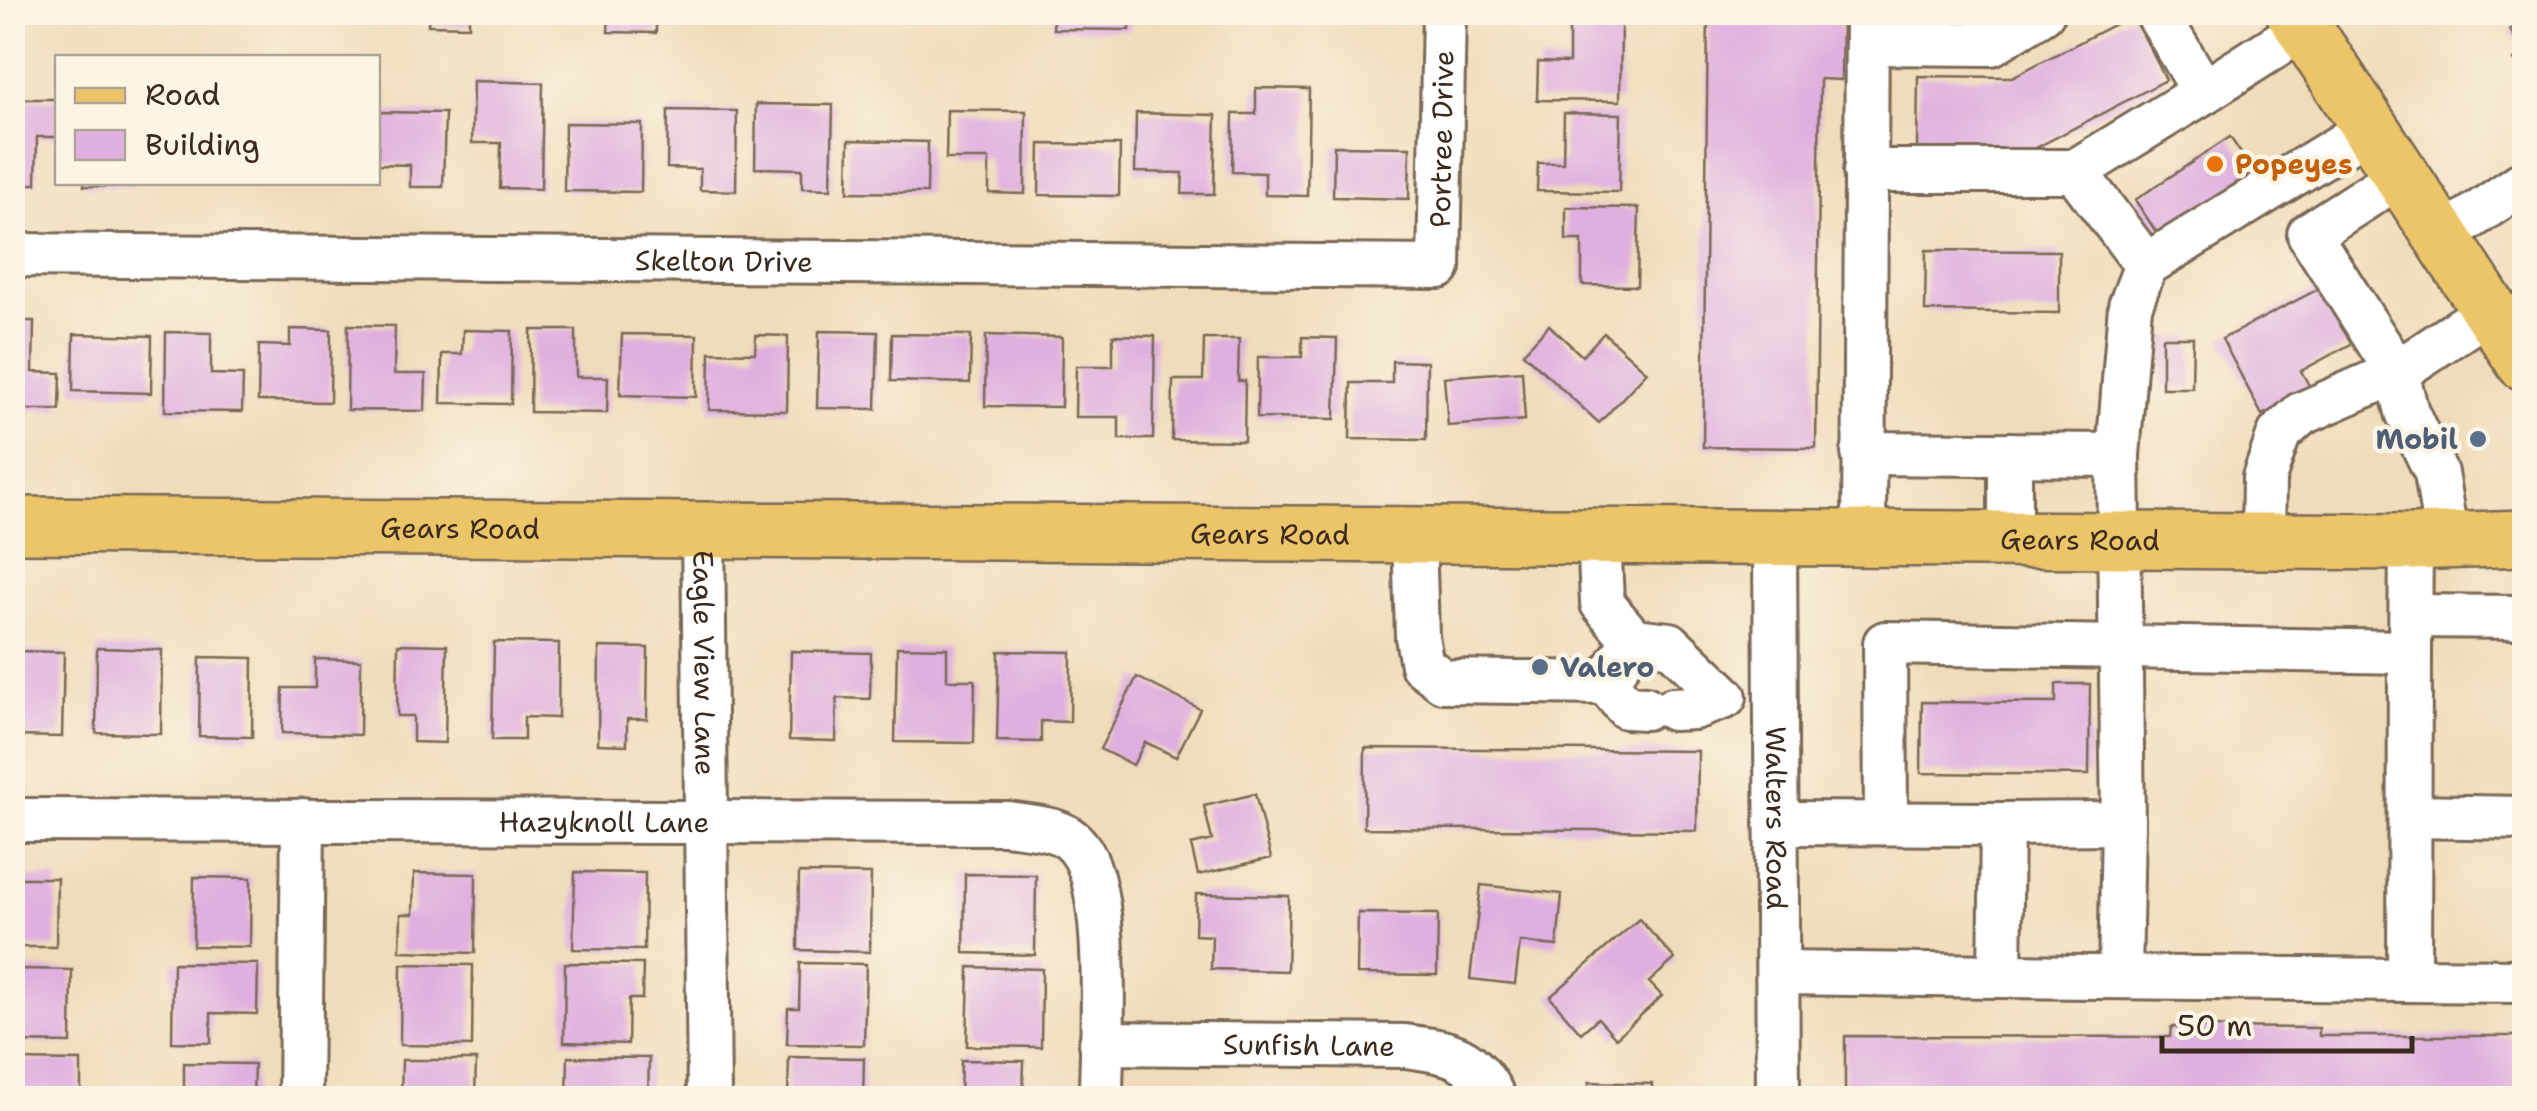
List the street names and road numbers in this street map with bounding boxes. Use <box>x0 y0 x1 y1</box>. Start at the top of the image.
street label: Portree Drive <box>1421 50 1462 228</box>
street label: Skelton Drive <box>635 241 813 281</box>
street label: Gears Road <box>380 509 540 548</box>
street label: Gears Road <box>1190 514 1350 553</box>
street label: Gears Road <box>2000 520 2160 559</box>
street label: Eagle View Lane <box>684 550 725 776</box>
street label: Walters Road <box>1757 726 1796 910</box>
street label: Hazyknoll Lane <box>499 802 709 841</box>
street label: Sunfish Lane <box>1223 1025 1395 1065</box>

